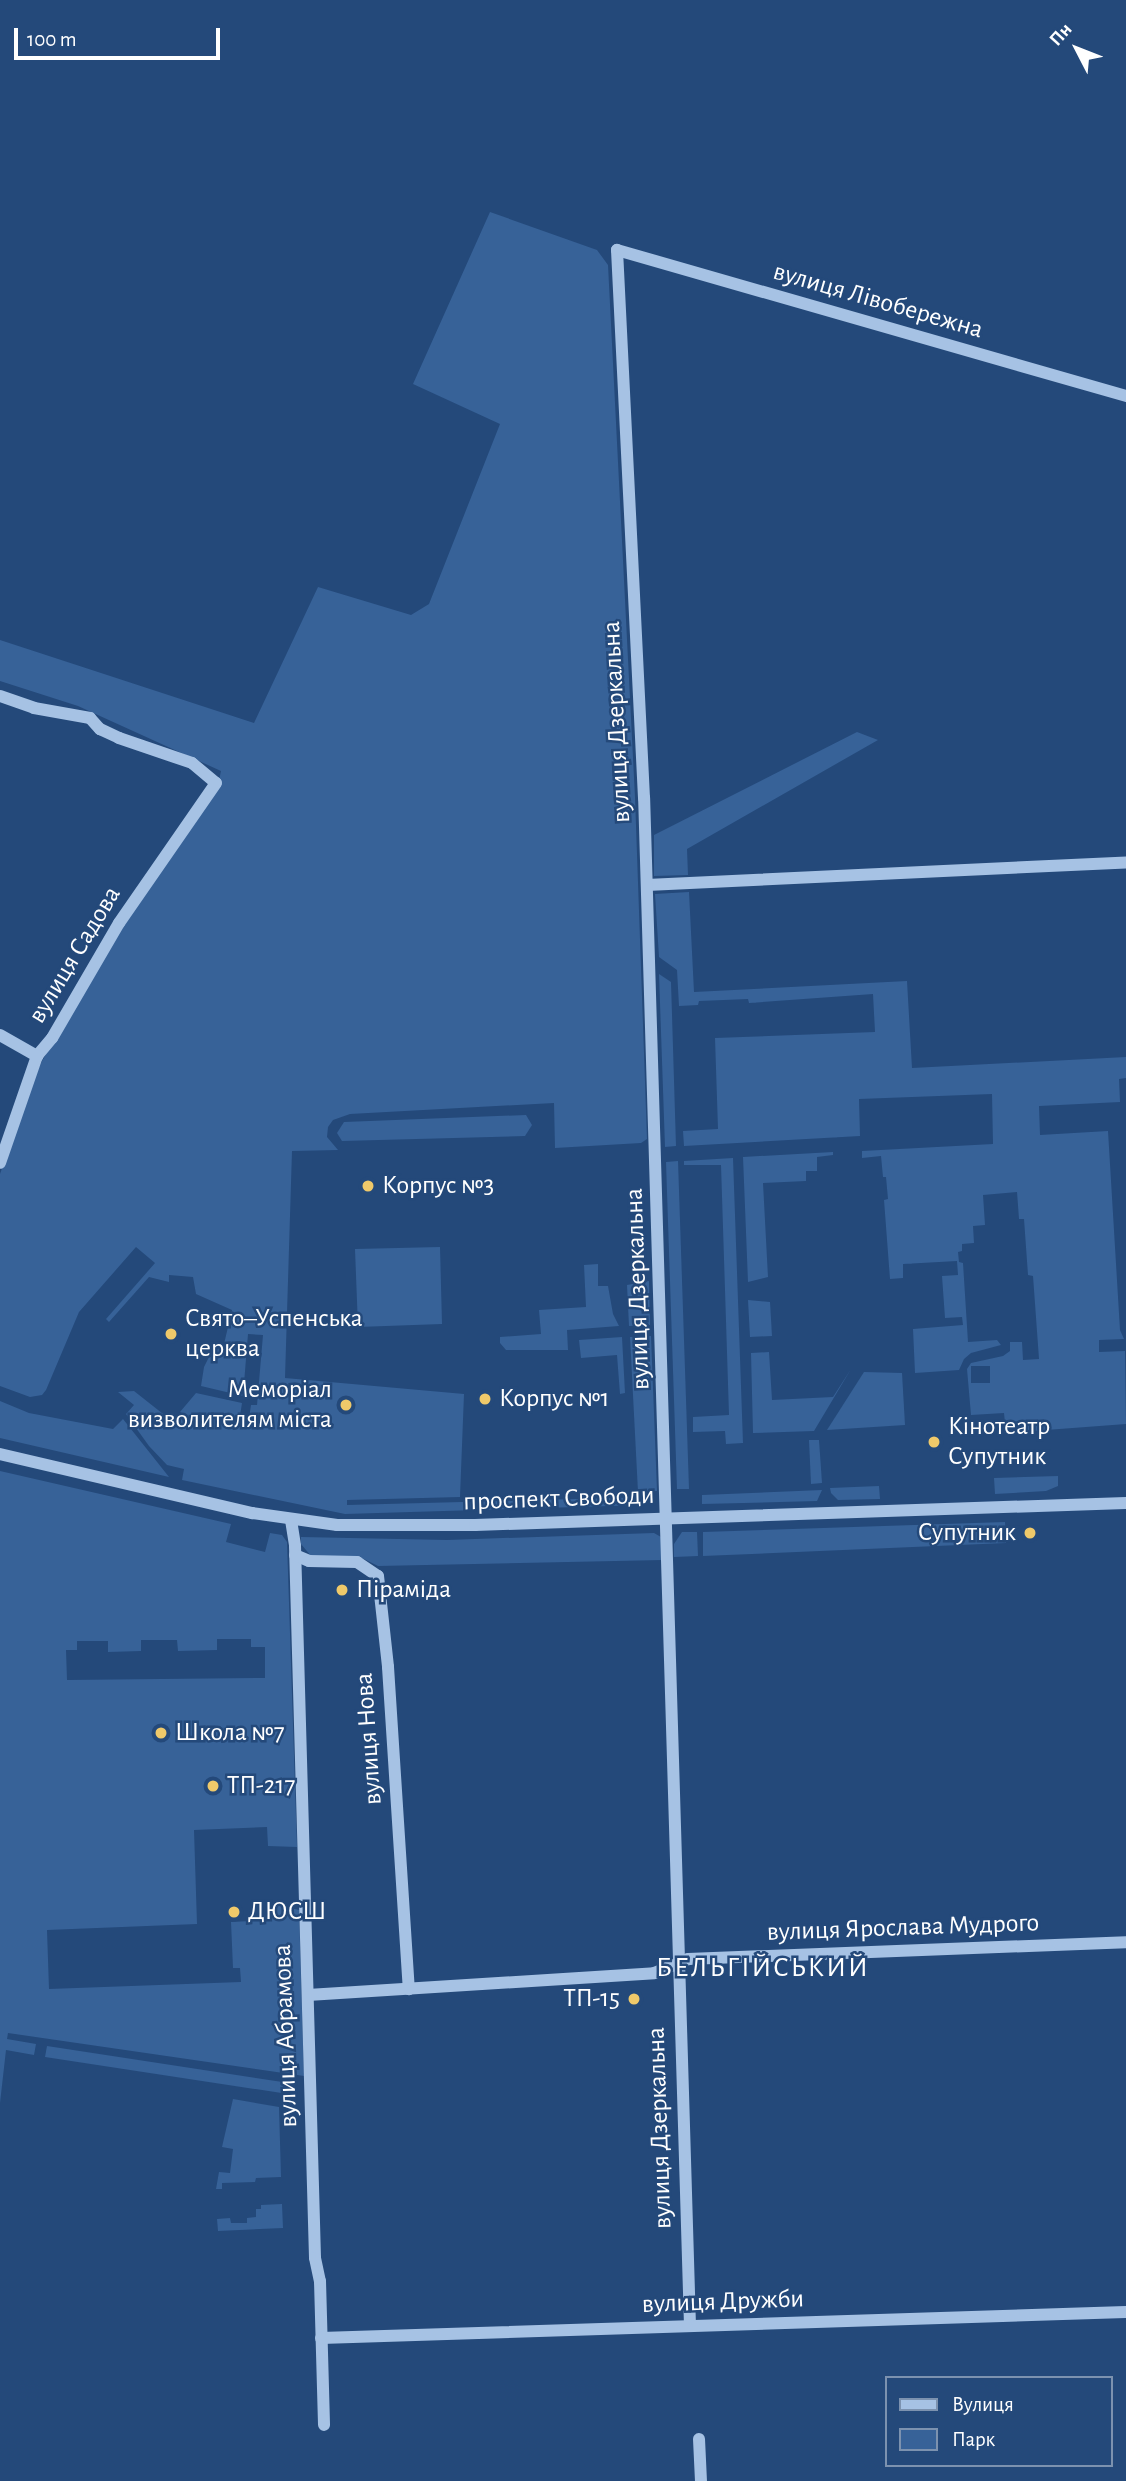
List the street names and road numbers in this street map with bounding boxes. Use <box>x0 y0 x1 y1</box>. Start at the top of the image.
street label: вулиця Лівобережна <box>770 256 986 346</box>
street label: вулиця Дзеркальна <box>596 620 638 824</box>
street label: вулиця Садова <box>22 881 128 1029</box>
street label: вулиця Дзеркальна <box>619 1187 657 1391</box>
street label: проспект Свободи <box>463 1480 655 1518</box>
street label: вулиця Нова <box>349 1672 389 1806</box>
street label: вулиця Ярослава Мудрого <box>766 1908 1040 1948</box>
street label: вулиця Абрамова <box>267 1944 305 2128</box>
street label: вулиця Дзеркальна <box>641 2026 679 2230</box>
street label: вулиця Дружби <box>641 2284 805 2320</box>

